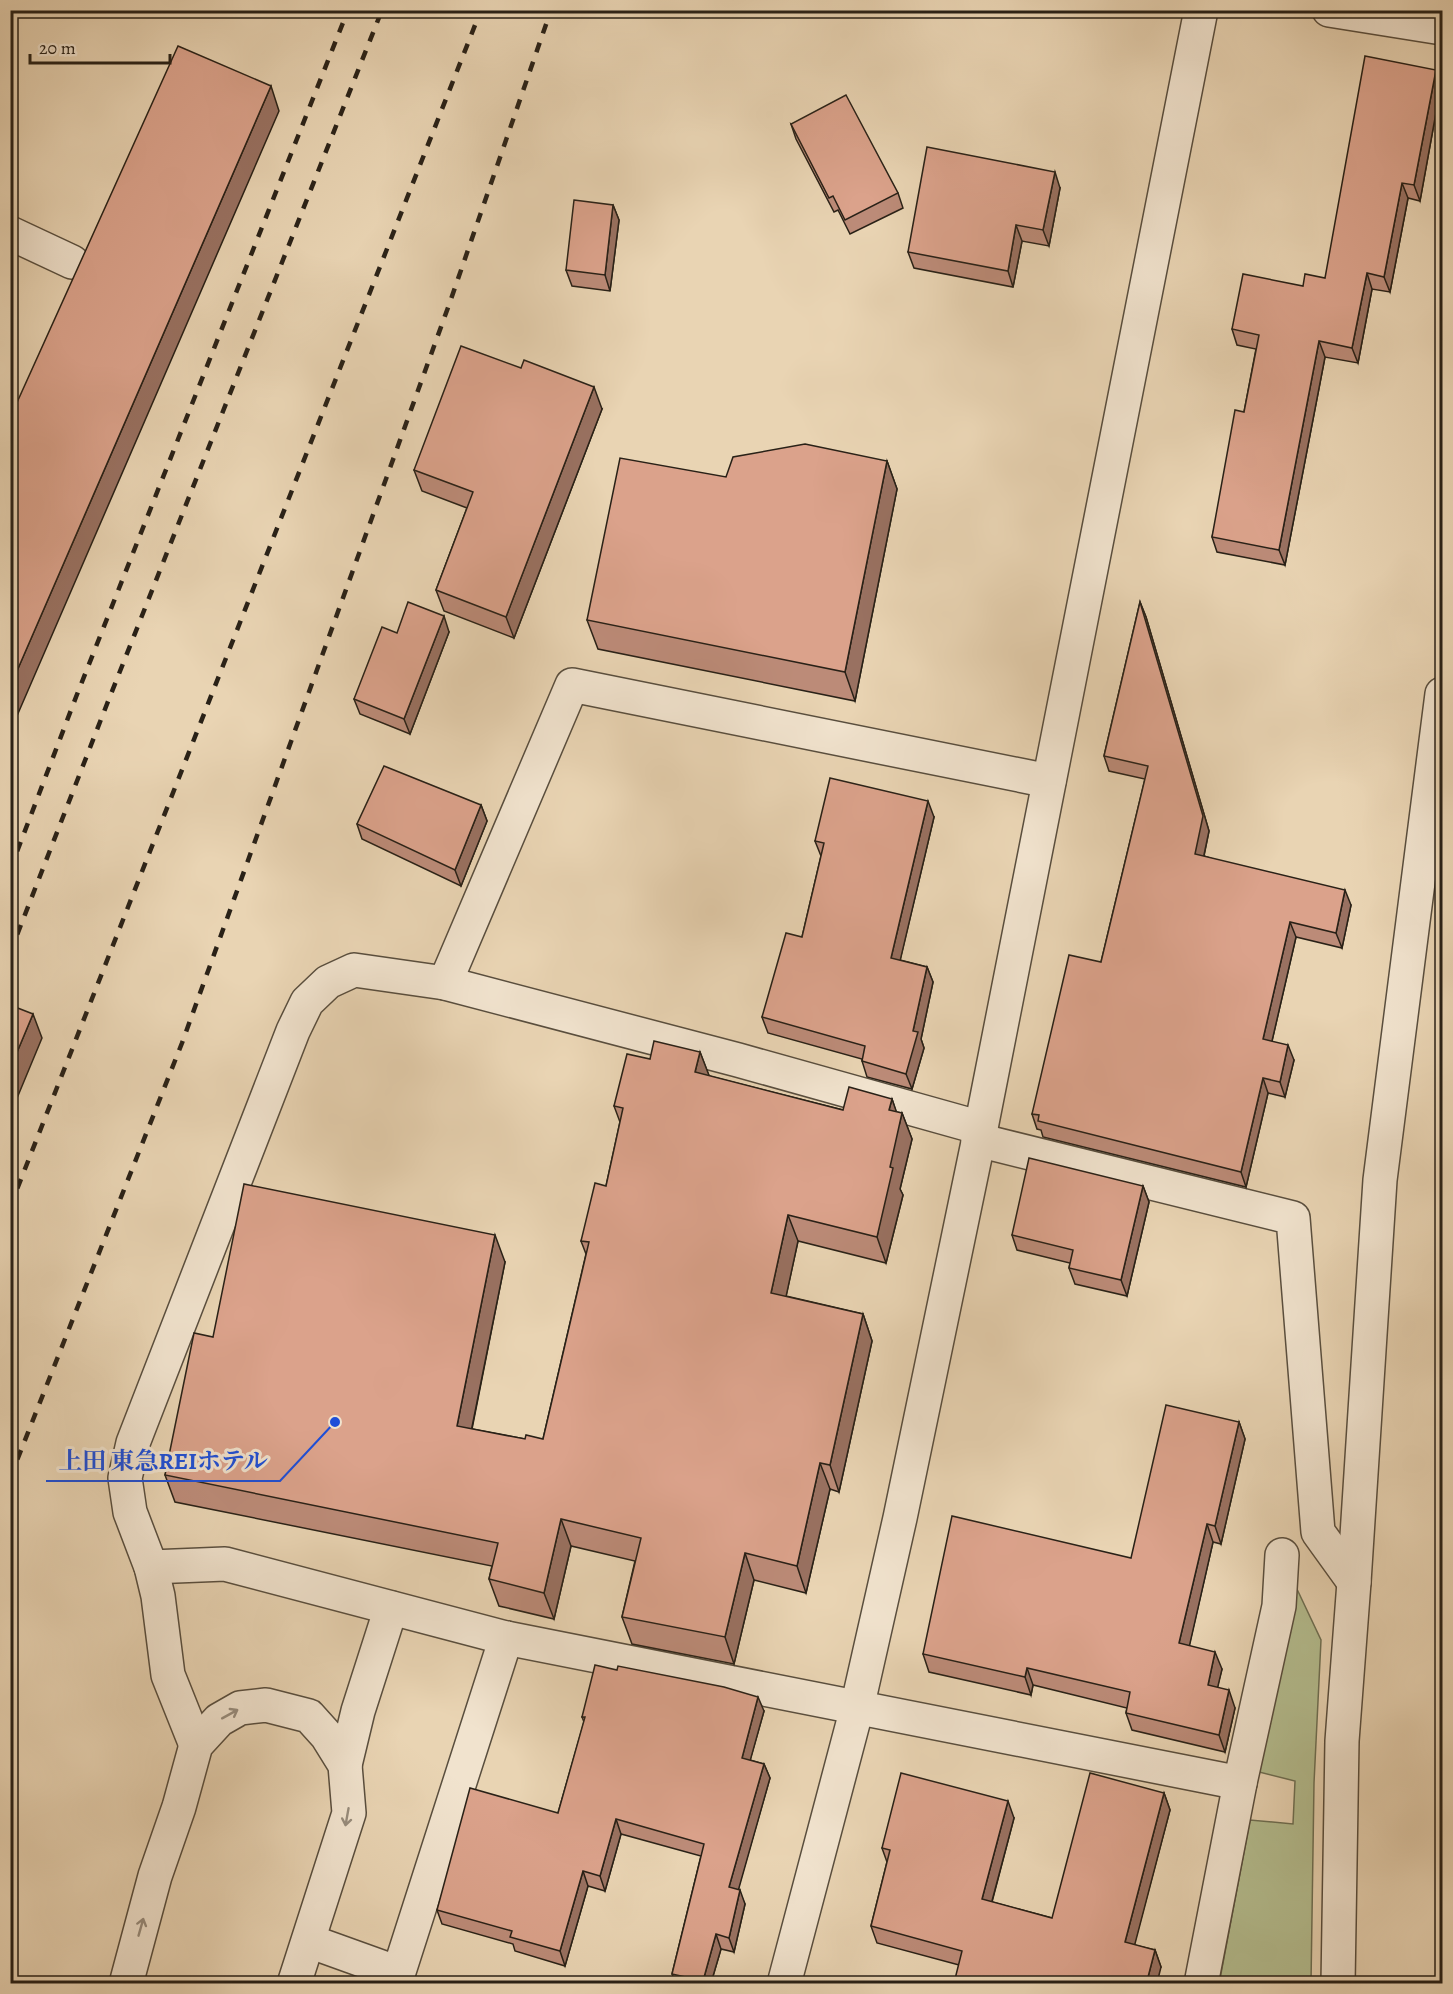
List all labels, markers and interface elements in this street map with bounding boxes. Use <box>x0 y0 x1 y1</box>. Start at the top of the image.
scale bar <box>30 27 170 65</box>
text: 20 m <box>39 36 76 60</box>
callout: 上田 東急REIホテル <box>46 1439 280 1481</box>
text: 上田 東急REIホテル <box>58 1445 268 1477</box>
one-way arrow <box>221 1708 238 1720</box>
one-way arrow <box>341 1807 352 1826</box>
one-way arrow <box>136 1918 147 1937</box>

